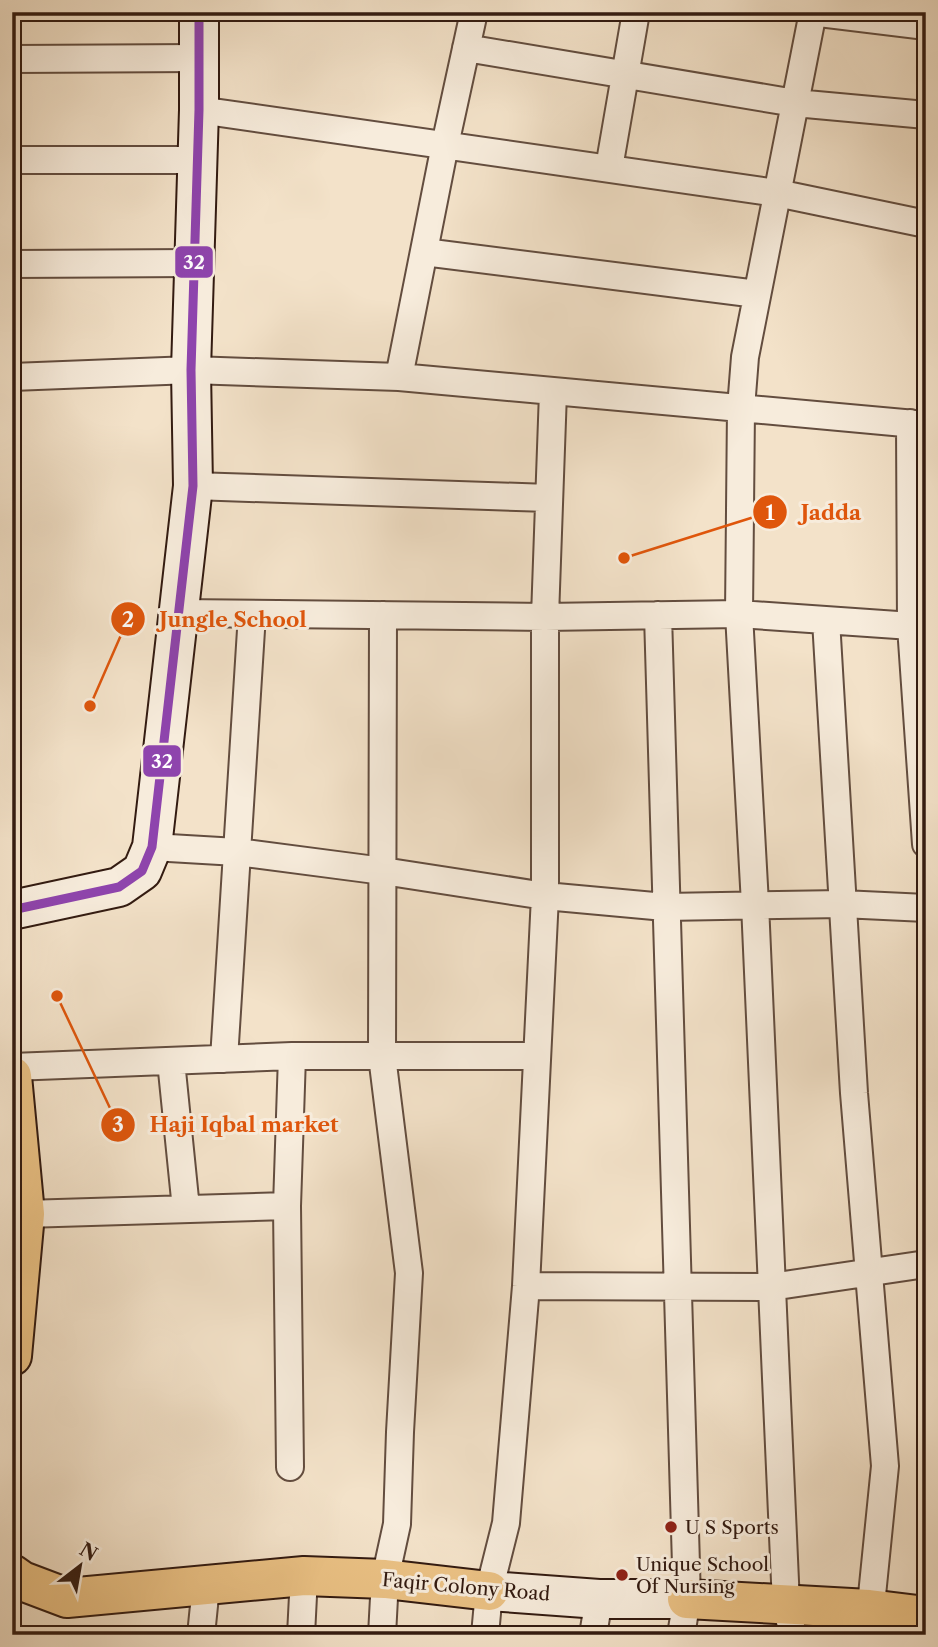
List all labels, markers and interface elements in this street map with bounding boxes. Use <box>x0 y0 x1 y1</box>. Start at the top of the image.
line badge: 32 <box>174 245 214 279</box>
text: 32 <box>183 251 205 274</box>
callout: Jadda <box>752 491 876 533</box>
text: 1 <box>765 500 775 525</box>
text: Jadda <box>797 500 862 525</box>
callout: Jungle School <box>110 598 321 640</box>
text: 2 <box>122 607 134 632</box>
text: Jungle School <box>155 607 307 632</box>
line badge: 32 <box>142 744 182 778</box>
text: 32 <box>151 750 173 773</box>
callout: Haji Iqbal market <box>100 1104 352 1146</box>
text: 3 <box>112 1112 124 1137</box>
text: Haji Iqbal market <box>149 1112 339 1137</box>
place label: U S Sports <box>685 1516 779 1539</box>
marker: U S Sports <box>663 1519 679 1535</box>
north arrow <box>46 1532 116 1602</box>
text: N <box>75 1538 101 1566</box>
place label: Unique School Of Nursing <box>636 1553 769 1598</box>
marker: Unique School Of Nursing <box>614 1567 630 1583</box>
street label: Faqir Colony Road <box>381 1568 551 1606</box>

